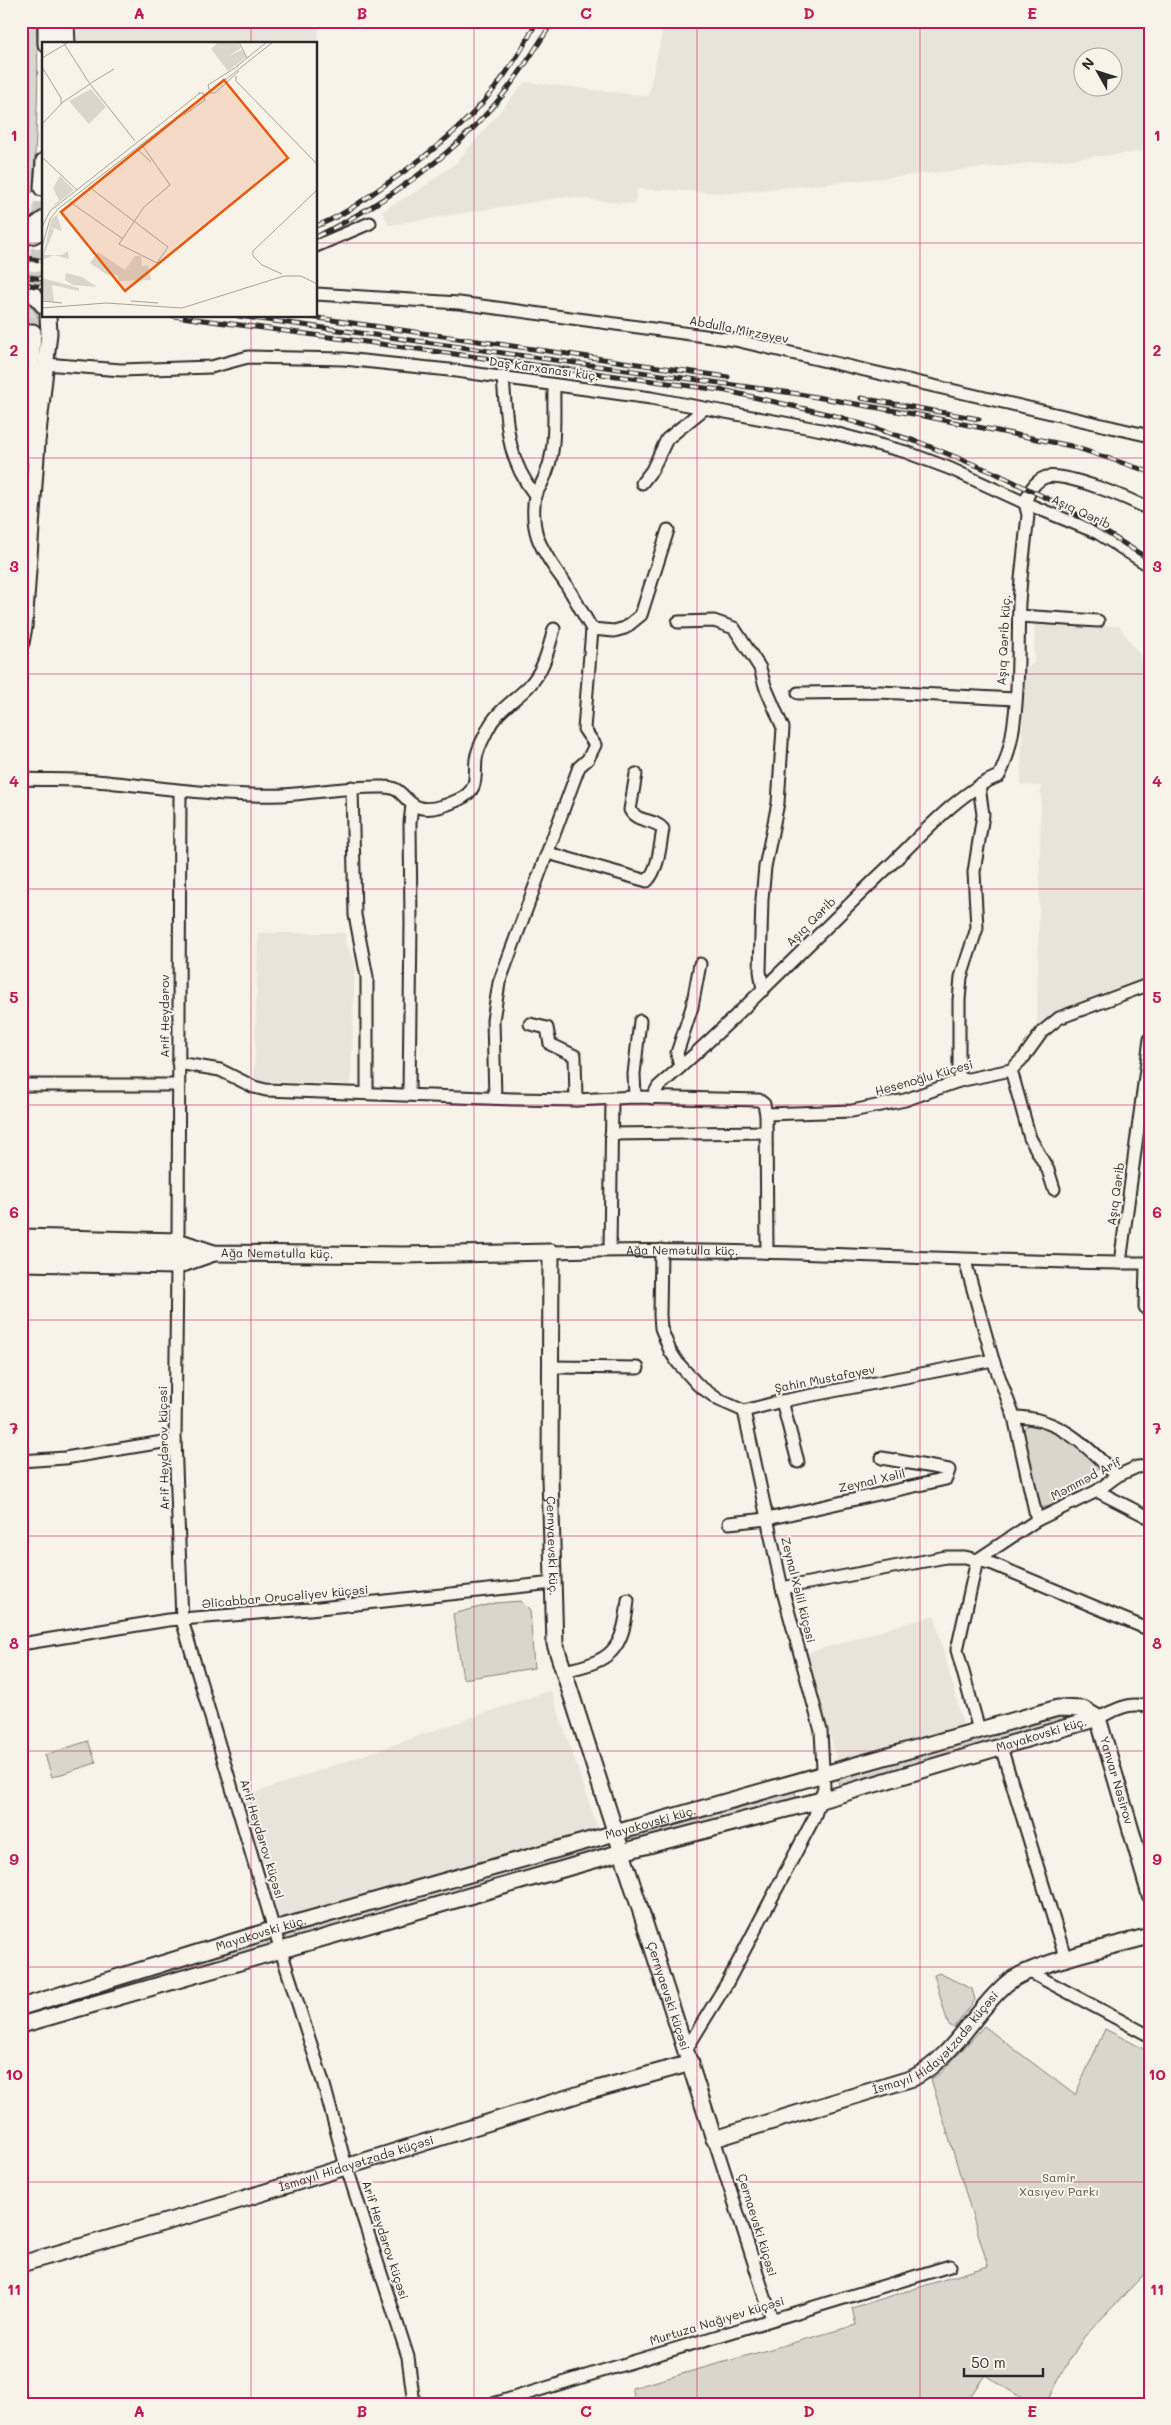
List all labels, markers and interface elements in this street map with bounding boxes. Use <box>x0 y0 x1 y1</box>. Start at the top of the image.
text: A <box>133 2 145 23</box>
text: B <box>357 2 367 23</box>
text: C <box>580 2 592 23</box>
text: D <box>803 2 815 23</box>
text: E <box>1027 2 1037 23</box>
inset map <box>42 42 318 318</box>
north arrow <box>1074 48 1124 98</box>
text: N <box>1077 53 1098 74</box>
text: 1 <box>10 124 18 145</box>
text: 1 <box>1153 124 1161 145</box>
street label: Abdulla Mirzəyev <box>688 312 790 346</box>
text: 2 <box>10 339 19 360</box>
text: 2 <box>1153 339 1162 360</box>
street label: Daş Karxanası küç. <box>488 352 600 384</box>
street label: Aşıq Qərib <box>1049 490 1114 532</box>
text: 3 <box>9 555 19 576</box>
text: 3 <box>1152 555 1162 576</box>
street label: Aşıq Qərib küç. <box>993 594 1013 686</box>
text: 4 <box>9 770 19 791</box>
text: 4 <box>1152 770 1162 791</box>
street label: Aşıq Qərib <box>782 893 838 949</box>
street label: Arif Heydərov <box>156 974 172 1058</box>
text: 5 <box>9 986 19 1007</box>
text: 5 <box>1152 986 1162 1007</box>
street label: Hesenoğlu Küçesi <box>873 1055 975 1099</box>
street label: Aşıq Qərib <box>1103 1161 1127 1226</box>
text: 6 <box>9 1201 19 1222</box>
text: 6 <box>1152 1201 1162 1222</box>
street label: Ağa Nemətulla küç. <box>626 1241 739 1258</box>
street label: Ağa Nemətulla küç. <box>221 1244 333 1261</box>
street label: Şahin Mustafayev <box>773 1360 876 1396</box>
street label: Arif Heydərov küçəsi <box>154 1386 172 1510</box>
text: 7 <box>10 1417 19 1438</box>
text: 7 <box>1153 1417 1162 1438</box>
street label: Məmməd Arif <box>1047 1453 1124 1503</box>
street label: Zeynal Xəlil <box>837 1465 907 1495</box>
street label: Çernyaevski küç. <box>544 1496 563 1596</box>
street label: Zeynal Xəlil küçəsi <box>778 1535 820 1644</box>
street label: Əlicabbar Orucəliyev küçəsi <box>201 1581 369 1611</box>
text: 8 <box>9 1632 19 1653</box>
text: 8 <box>1152 1632 1162 1653</box>
street label: Mayakovski küç. <box>994 1713 1089 1755</box>
street label: Yanvar Nəsirov <box>1097 1734 1138 1826</box>
street label: Arif Heydərov küçəsi <box>237 1777 289 1900</box>
street label: Mayakovski küç. <box>603 1802 698 1842</box>
text: 9 <box>9 1848 19 1869</box>
text: 9 <box>1152 1848 1162 1869</box>
street label: Mayakovski küç. <box>213 1912 308 1954</box>
street label: Çernyaevski küçəsi <box>644 1940 694 2052</box>
street label: İsmayıl Hidayətzadə küçəsi <box>870 1987 1001 2097</box>
text: 10 <box>5 2063 23 2084</box>
text: 10 <box>1148 2063 1166 2084</box>
street label: İsmayıl Hidayətzadə küçəsi <box>277 2131 435 2194</box>
park label: Samir Xasıyev Parkı <box>1019 2169 1099 2199</box>
street label: Çernaevski küçəsi <box>735 2171 781 2278</box>
street label: Arif Heydərov küçəsi <box>359 2178 413 2301</box>
text: 11 <box>7 2278 21 2299</box>
text: 11 <box>1150 2278 1164 2299</box>
street label: Murtuza Nağıyev küçəsi <box>647 2292 786 2348</box>
scale bar <box>964 2345 1042 2377</box>
text: 50 m <box>971 2352 1006 2372</box>
text: A <box>133 2400 145 2421</box>
text: B <box>357 2400 367 2421</box>
text: C <box>580 2400 592 2421</box>
text: D <box>803 2400 815 2421</box>
text: E <box>1027 2400 1037 2421</box>

